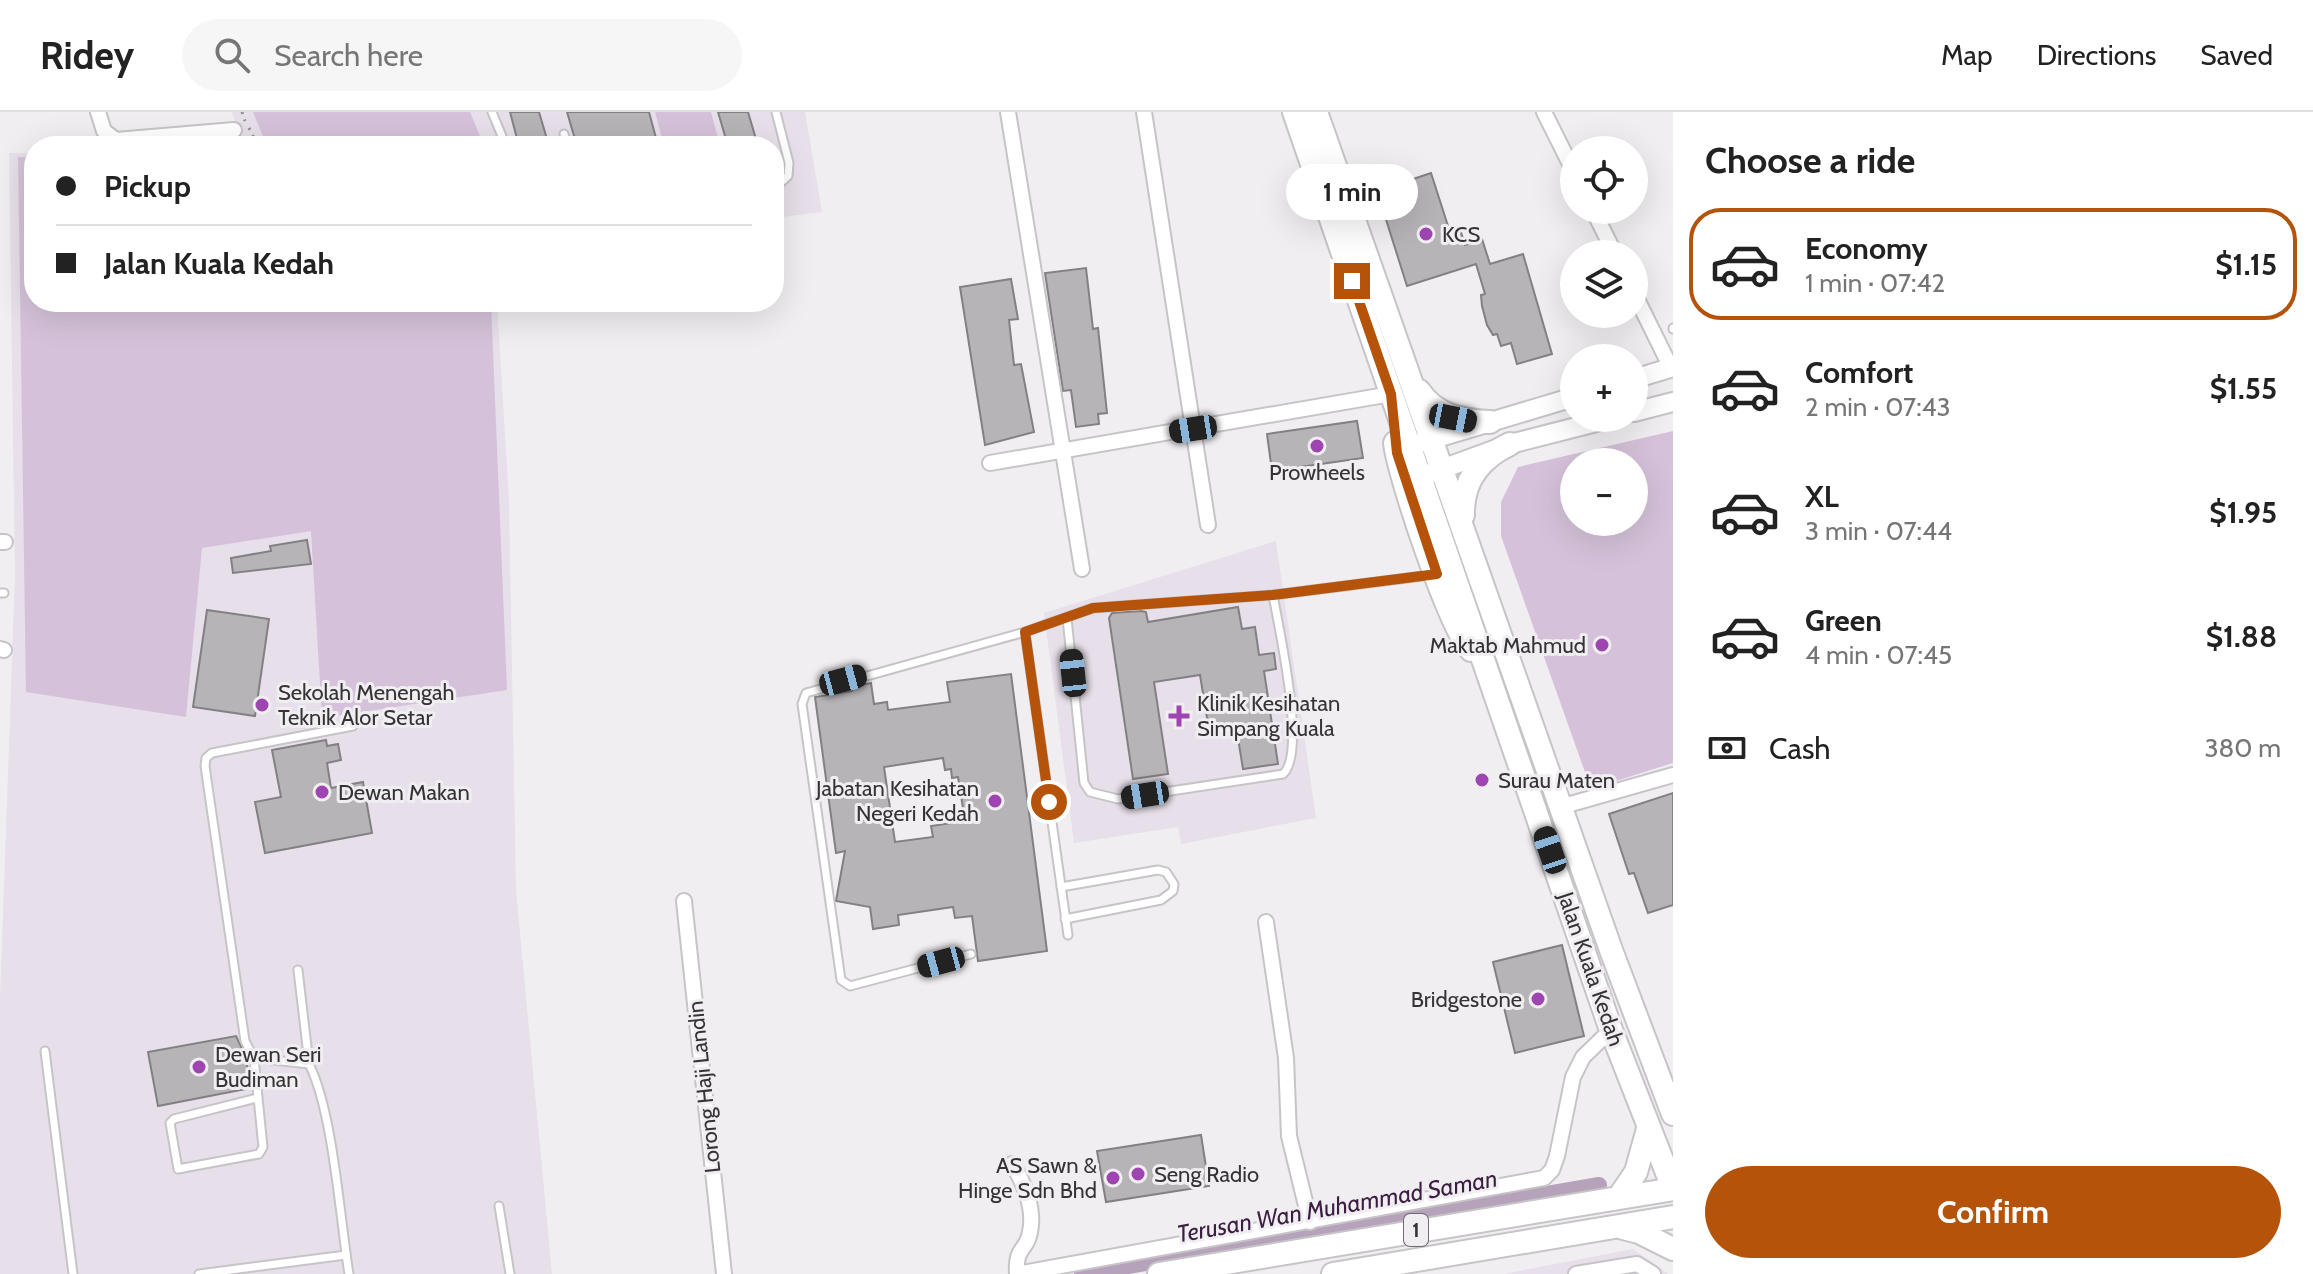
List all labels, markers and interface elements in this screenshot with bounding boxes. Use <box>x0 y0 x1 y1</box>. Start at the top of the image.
search box <box>182 19 742 91</box>
text: Ridey <box>40 32 134 79</box>
icon: search <box>210 33 254 77</box>
text: Search here <box>274 37 423 74</box>
text: Map <box>1941 38 1993 72</box>
text: Directions <box>2037 38 2156 72</box>
text: Saved <box>2200 38 2273 72</box>
map controls <box>1560 136 1648 536</box>
button: locate <box>1560 136 1648 224</box>
text: Choose a ride <box>1705 138 1915 182</box>
callout: 1 min <box>1286 165 1418 221</box>
text: Pickup <box>104 168 191 205</box>
text: 1 min <box>1323 176 1381 208</box>
place label: KCS <box>1442 221 1480 248</box>
marker: KCS <box>1417 225 1435 243</box>
icon: car <box>1709 228 1781 300</box>
text: Economy <box>1805 230 1928 267</box>
button: layers <box>1560 240 1648 328</box>
text: Jalan Kuala Kedah <box>104 245 334 282</box>
text: $1.15 <box>2215 246 2277 283</box>
route end <box>1334 263 1370 299</box>
text: 1 min · 07:42 <box>1805 267 1945 299</box>
button: + <box>1560 344 1648 432</box>
icon: car <box>1709 352 1781 424</box>
text: Comfort <box>1805 354 1913 391</box>
text: $1.55 <box>2210 370 2277 407</box>
text: 2 min · 07:43 <box>1805 391 1951 423</box>
car <box>1427 402 1479 434</box>
car <box>1167 413 1219 445</box>
marker: Prowheels <box>1308 437 1326 455</box>
button: − <box>1560 448 1648 536</box>
place label: Prowheels <box>1269 459 1365 486</box>
icon: car <box>1709 476 1781 548</box>
text: XL <box>1805 478 1839 515</box>
text: $1.95 <box>2209 494 2277 531</box>
text: 3 min · 07:44 <box>1805 515 1952 547</box>
icon: car <box>1709 600 1781 672</box>
text: Green <box>1805 602 1882 639</box>
text: $1.88 <box>2206 618 2277 655</box>
place label: Maktab Mahmud <box>1429 632 1586 659</box>
marker: Maktab Mahmud <box>1593 636 1611 654</box>
text: 4 min · 07:45 <box>1805 639 1952 671</box>
car <box>1059 648 1087 698</box>
car <box>817 662 869 698</box>
place label: Sekolah Menengah Teknik Alor Setar <box>278 679 454 731</box>
place label: Klinik Kesihatan Simpang Kuala <box>1197 690 1340 742</box>
marker: Sekolah Menengah Teknik Alor Setar <box>253 696 271 714</box>
marker: Klinik Kesihatan Simpang Kuala <box>1168 705 1190 727</box>
icon: cash <box>1705 726 1749 770</box>
text: Cash <box>1769 730 1831 767</box>
text: 380 m <box>2204 732 2281 764</box>
place label: Surau Maten <box>1498 767 1615 794</box>
marker: Surau Maten <box>1473 771 1491 789</box>
place label: Jabatan Kesihatan Negeri Kedah <box>815 775 979 827</box>
place label: Dewan Makan <box>338 779 470 806</box>
car <box>1119 779 1171 811</box>
marker: Dewan Makan <box>313 783 331 801</box>
route start <box>1031 784 1067 820</box>
marker: Jabatan Kesihatan Negeri Kedah <box>986 792 1004 810</box>
car <box>1531 823 1569 877</box>
street label: Jalan Kuala Kedah <box>1552 887 1630 1050</box>
car <box>915 944 967 980</box>
place label: Bridgestone <box>1411 986 1522 1013</box>
marker: Bridgestone <box>1529 990 1547 1008</box>
street label: Lorong Haji Landin <box>682 1000 726 1174</box>
place label: Dewan Seri Budiman <box>215 1041 322 1093</box>
marker: Dewan Seri Budiman <box>190 1058 208 1076</box>
place label: AS Sawn & Hinge Sdn Bhd <box>958 1152 1098 1204</box>
place label: Seng Radio <box>1154 1161 1259 1188</box>
water label: Terusan Wan Muhammad Saman <box>1174 1164 1500 1248</box>
marker: Seng Radio <box>1129 1165 1147 1183</box>
button: Confirm <box>1705 1166 2281 1258</box>
marker: AS Sawn & Hinge Sdn Bhd <box>1104 1169 1122 1187</box>
road number: 1 <box>1404 1214 1428 1246</box>

